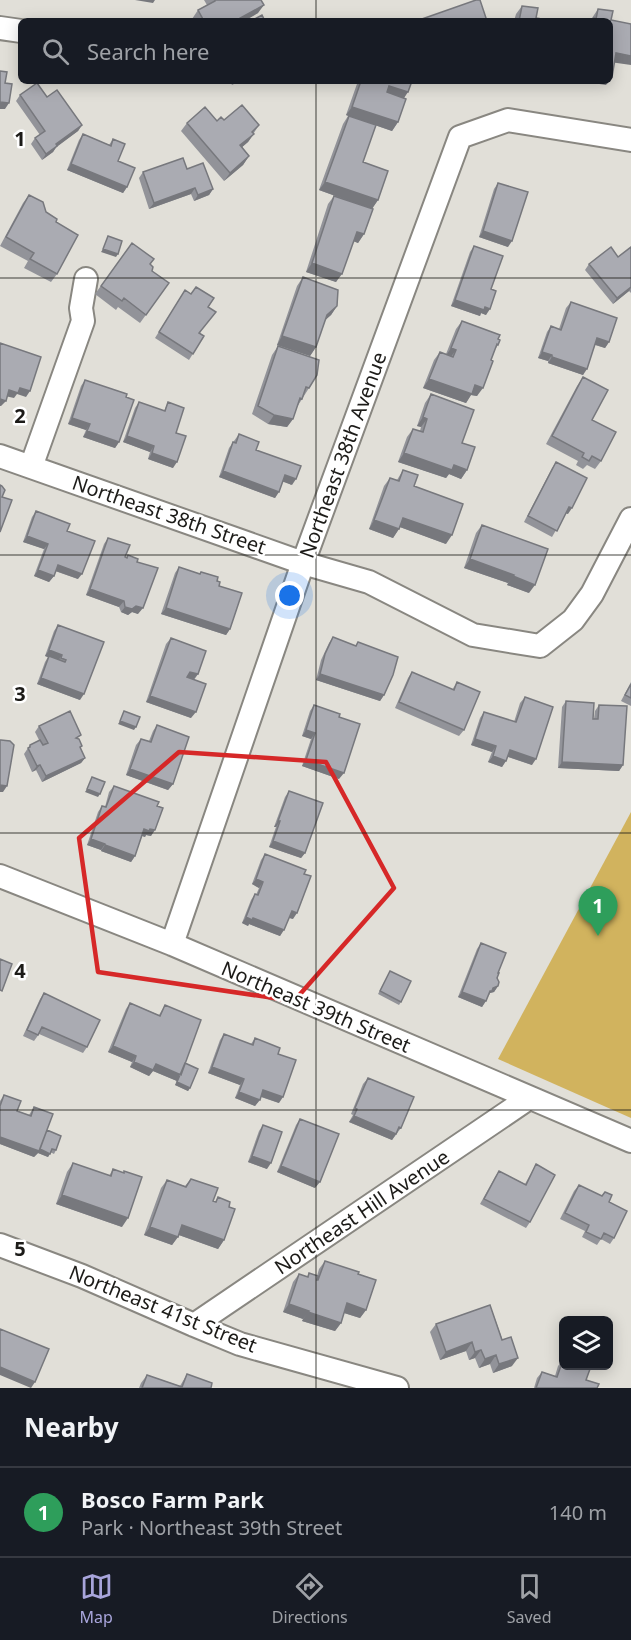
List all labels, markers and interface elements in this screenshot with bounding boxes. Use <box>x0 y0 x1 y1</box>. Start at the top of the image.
search box <box>18 18 613 84</box>
icon: search <box>39 35 72 68</box>
text: Search here <box>87 36 209 66</box>
text: 1 <box>14 125 26 152</box>
street label: Northeast 38th Avenue <box>293 348 392 562</box>
text: 2 <box>14 402 26 429</box>
street label: Northeast 38th Street <box>69 469 270 560</box>
your location <box>275 581 304 610</box>
text: 3 <box>14 680 26 707</box>
pin: 1 <box>578 886 618 936</box>
street label: Northeast 39th Street <box>217 954 415 1059</box>
text: 4 <box>14 957 26 984</box>
street label: Northeast Hill Avenue <box>269 1143 454 1280</box>
text: 5 <box>14 1235 26 1262</box>
street label: Northeast 41st Street <box>65 1258 261 1359</box>
map controls <box>559 1316 613 1370</box>
button: layers <box>559 1316 613 1370</box>
text: Nearby <box>24 1409 119 1445</box>
text: Bosco Farm Park <box>81 1484 264 1514</box>
text: 1 <box>38 1499 49 1526</box>
text: 140 m <box>549 1499 607 1526</box>
text: Park · Northeast 39th Street <box>81 1514 342 1541</box>
tab: Map <box>79 1570 113 1628</box>
tab: Directions <box>272 1570 348 1628</box>
tab: Saved <box>507 1570 551 1628</box>

